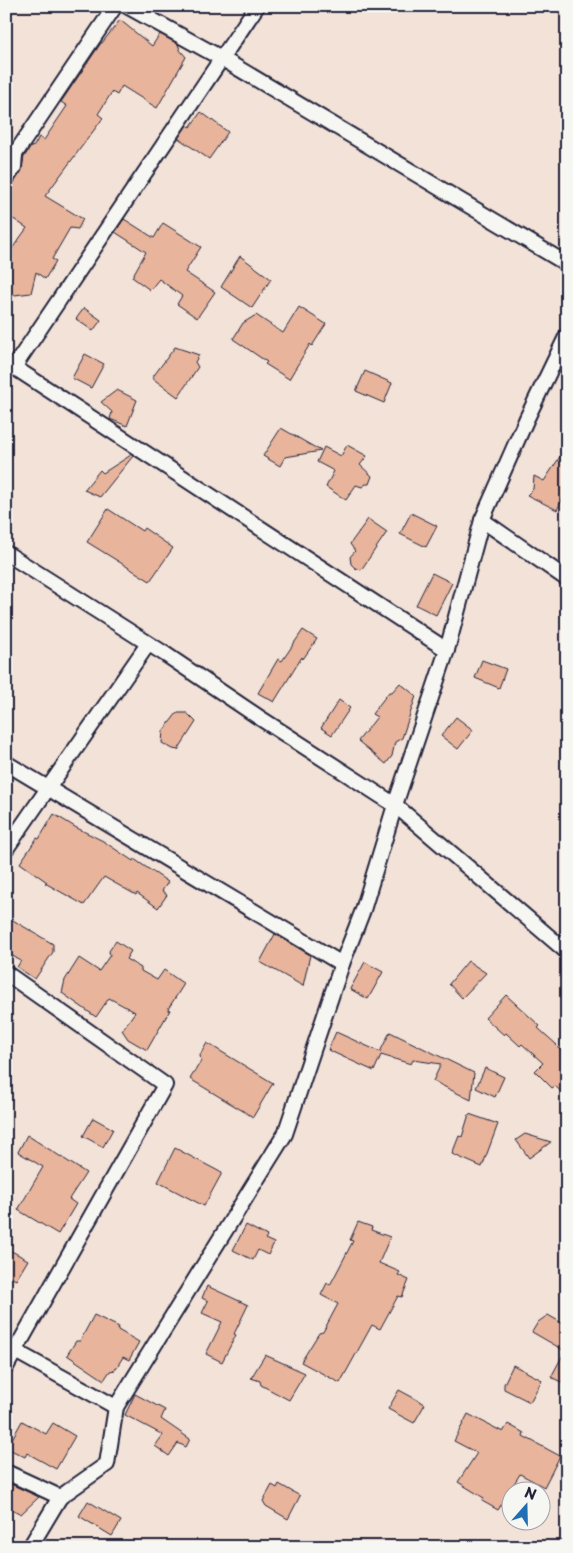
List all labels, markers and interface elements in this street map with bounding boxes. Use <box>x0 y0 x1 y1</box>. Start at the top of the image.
north arrow <box>500 1480 550 1530</box>
text: N <box>522 1482 539 1505</box>

